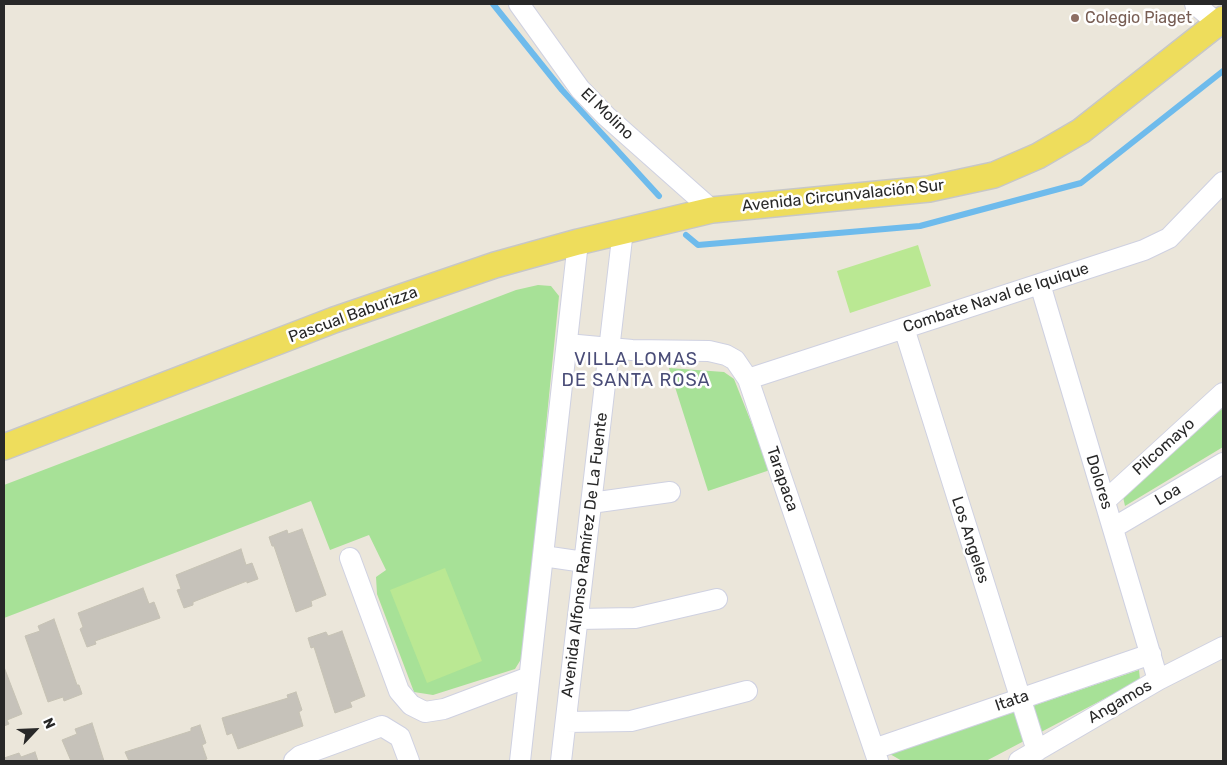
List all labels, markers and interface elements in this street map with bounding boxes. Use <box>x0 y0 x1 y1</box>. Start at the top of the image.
place label: Colegio Piaget <box>1085 8 1192 28</box>
marker: Colegio Piaget <box>1069 12 1081 24</box>
street label: El Molino <box>577 84 637 144</box>
street label: Avenida Circunvalación Sur <box>741 176 945 216</box>
street label: Combate Naval de Iquique <box>901 259 1091 337</box>
street label: Pascual Baburizza <box>286 283 420 347</box>
district label: VILLA LOMAS DE SANTA ROSA <box>560 349 712 392</box>
street label: Avenida Alfonso Ramírez De La Fuente <box>558 411 612 699</box>
street label: Pilcomayo <box>1129 414 1199 480</box>
street label: Tarapaca <box>762 444 802 514</box>
street label: Dolores <box>1082 452 1116 512</box>
street label: Loa <box>1152 480 1184 510</box>
street label: Los Angeles <box>947 494 993 586</box>
street label: Angamos <box>1085 676 1155 728</box>
street label: Itata <box>993 686 1031 716</box>
north arrow <box>10 705 60 755</box>
text: N <box>39 715 59 732</box>

